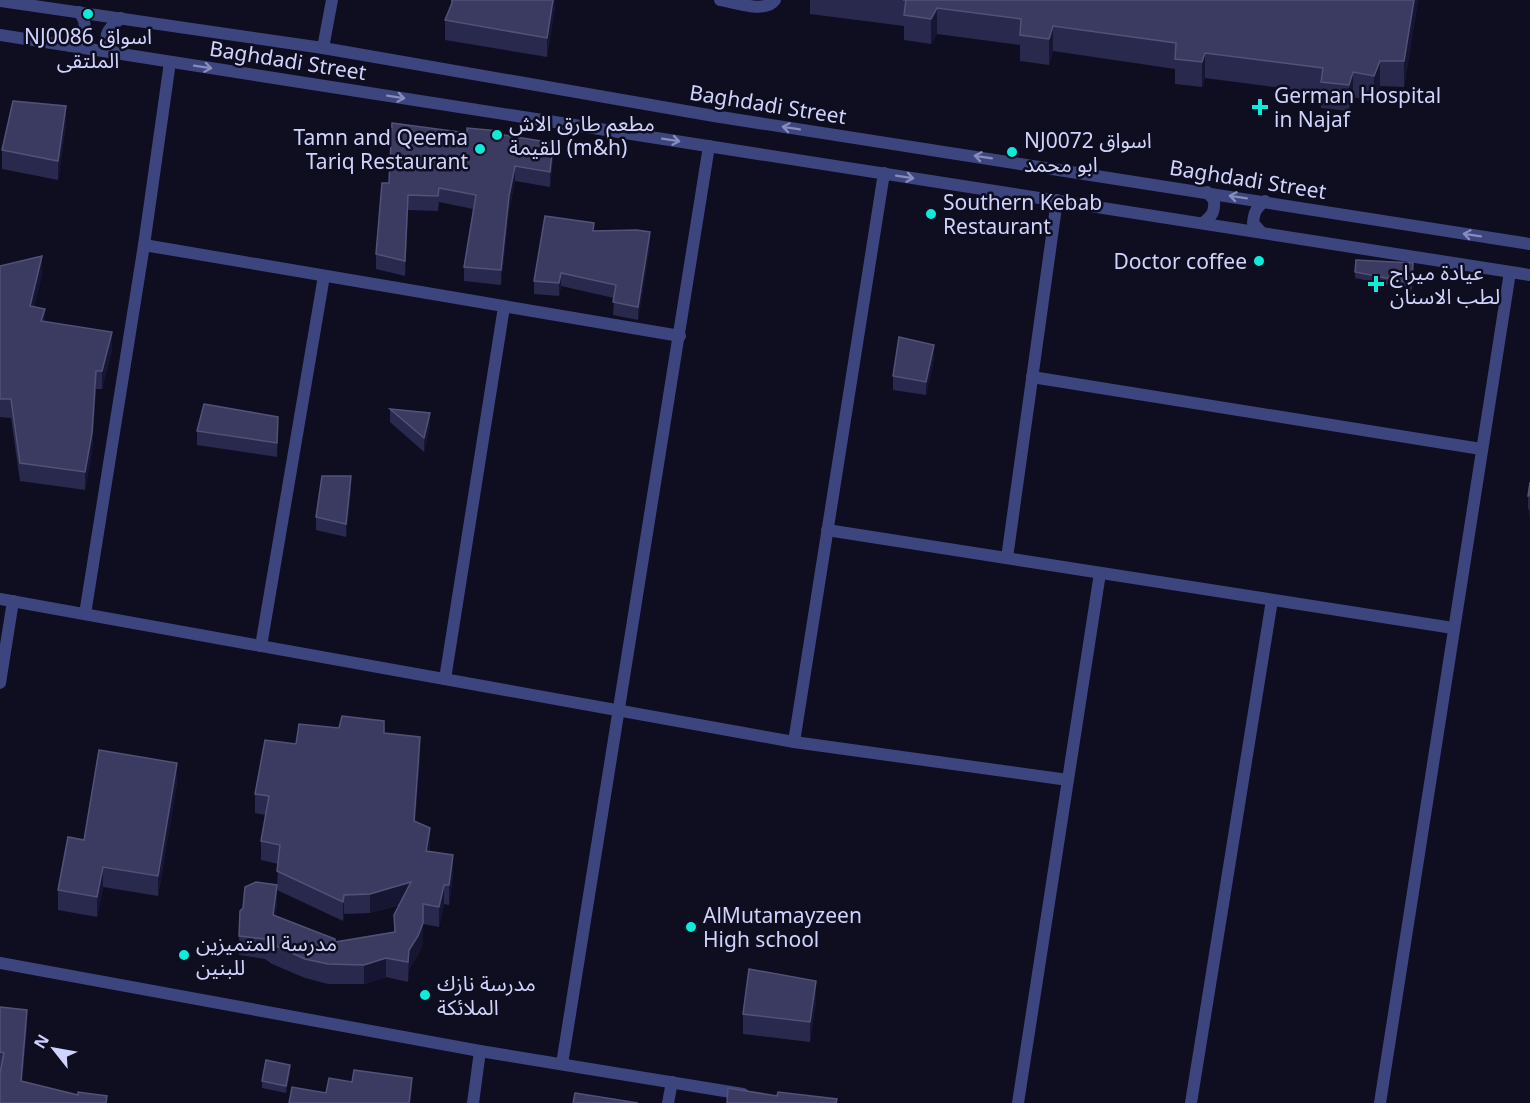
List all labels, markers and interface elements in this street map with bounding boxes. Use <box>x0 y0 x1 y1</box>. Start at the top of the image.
marker: NJ0086 اسواق الملتقى <box>81 7 95 21</box>
place label: NJ0086 اسواق الملتقى <box>24 22 152 74</box>
street label: Baghdadi Street <box>208 34 369 86</box>
one-way arrow <box>193 61 212 72</box>
street label: Baghdadi Street <box>688 78 849 130</box>
place label: German Hospital in Najaf <box>1274 81 1441 133</box>
one-way arrow <box>385 92 405 103</box>
marker: German Hospital in Najaf <box>1251 98 1269 116</box>
place label: مطعم طارق الاش للقيمة (m&h) <box>509 109 655 161</box>
one-way arrow <box>781 122 801 133</box>
place label: Tamn and Qeema Tariq Restaurant <box>294 123 468 175</box>
place label: NJ0072 اسواق ابو محمد <box>1024 126 1152 178</box>
marker: مطعم طارق الاش للقيمة (m&h) <box>490 128 504 142</box>
one-way arrow <box>661 135 681 146</box>
marker: Tamn and Qeema Tariq Restaurant <box>473 142 487 156</box>
marker: NJ0072 اسواق ابو محمد <box>1005 145 1019 159</box>
one-way arrow <box>974 152 994 163</box>
street label: Baghdadi Street <box>1168 153 1329 205</box>
one-way arrow <box>895 171 915 182</box>
place label: Southern Kebab Restaurant <box>943 188 1102 240</box>
one-way arrow <box>1229 191 1249 202</box>
marker: Southern Kebab Restaurant <box>924 207 938 221</box>
one-way arrow <box>1463 229 1483 240</box>
place label: Doctor coffee <box>1114 247 1247 275</box>
marker: Doctor coffee <box>1252 254 1266 268</box>
place label: عيادة ميراج لطب الاسنان <box>1390 258 1500 310</box>
marker: عيادة ميراج لطب الاسنان <box>1367 275 1385 293</box>
place label: AlMutamayzeen High school <box>703 901 862 953</box>
marker: AlMutamayzeen High school <box>684 920 698 934</box>
place label: مدرسة المتميزين للبنين <box>196 929 337 981</box>
marker: مدرسة المتميزين للبنين <box>177 948 191 962</box>
place label: مدرسة نازك الملائكة <box>437 969 536 1021</box>
marker: مدرسة نازك الملائكة <box>418 988 432 1002</box>
north arrow <box>24 1019 84 1079</box>
text: N <box>28 1030 54 1053</box>

